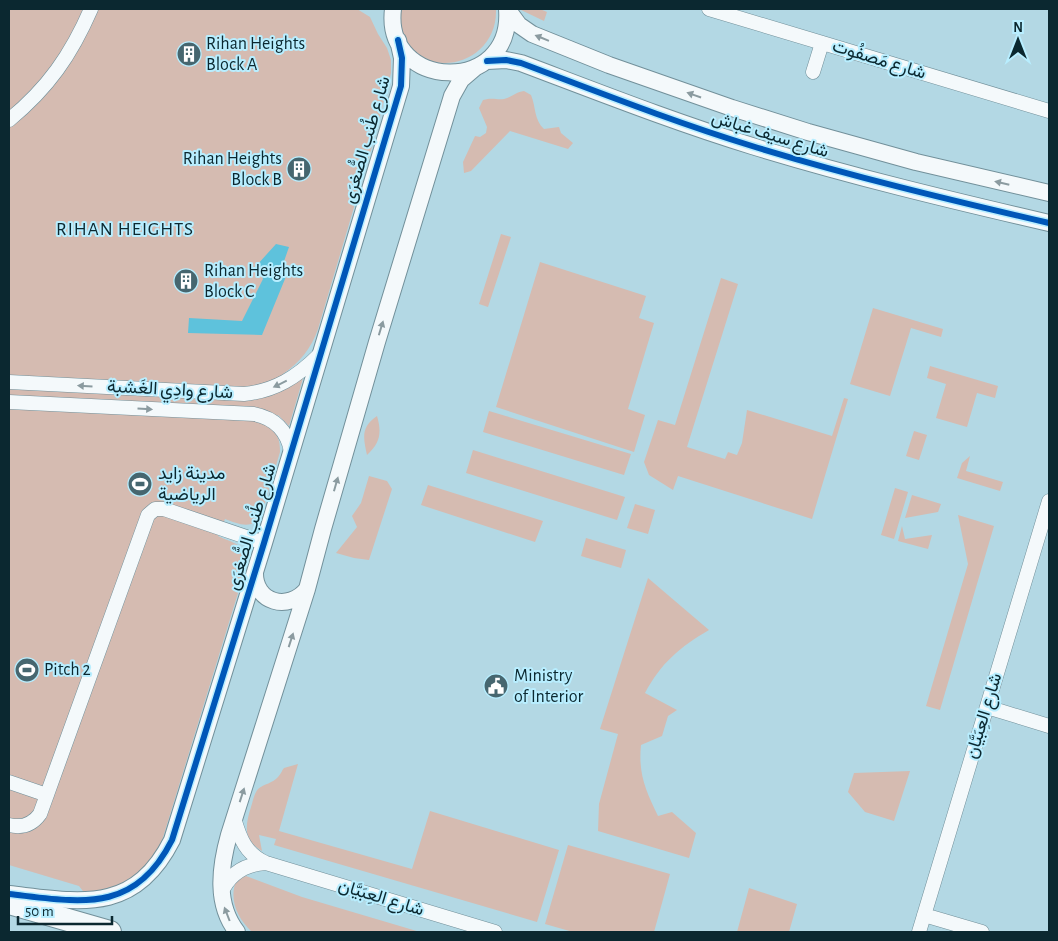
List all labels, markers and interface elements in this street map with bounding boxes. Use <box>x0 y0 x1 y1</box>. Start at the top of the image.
north arrow <box>993 15 1043 65</box>
text: N <box>1013 21 1023 35</box>
one-way arrow <box>535 34 549 42</box>
street label: شارع مَصفُوت <box>829 34 929 85</box>
place label: Rihan Heights Block A <box>206 35 305 74</box>
building icon: Rihan Heights Block A <box>176 41 202 67</box>
street label: شارع طُنب الصُّغرَى <box>336 73 396 206</box>
one-way arrow <box>686 91 701 99</box>
street label: شارع سيف غباش <box>709 109 831 163</box>
place label: Rihan Heights Block B <box>183 150 282 189</box>
building icon: Rihan Heights Block B <box>286 156 312 182</box>
one-way arrow <box>994 179 1009 187</box>
district label: RIHAN HEIGHTS <box>56 220 194 239</box>
place label: Rihan Heights Block C <box>204 262 303 301</box>
building icon: Rihan Heights Block C <box>173 268 199 294</box>
one-way arrow <box>377 320 385 335</box>
street label: شارع وادِي الغَشبة <box>106 377 233 407</box>
one-way arrow <box>273 380 287 388</box>
one-way arrow <box>76 381 92 389</box>
one-way arrow <box>137 405 153 413</box>
street label: شارع طُنب الصُّغرَى <box>220 460 282 593</box>
place label: مدينة زايد الرياضية <box>158 465 225 505</box>
sports icon: مدينة زايد الرياضية <box>127 471 153 497</box>
one-way arrow <box>332 476 340 491</box>
one-way arrow <box>287 632 295 647</box>
sports icon: Pitch 2 <box>14 657 40 683</box>
place label: Pitch 2 <box>44 661 91 679</box>
place label: Ministry of Interior <box>514 667 583 706</box>
street label: شارع العِبَيَّان <box>962 671 1007 762</box>
public building icon: Ministry of Interior <box>483 673 509 699</box>
one-way arrow <box>238 787 246 802</box>
street label: شارع العِبَيَّان <box>335 876 426 921</box>
scale bar <box>18 894 111 926</box>
text: 50 m <box>25 904 54 919</box>
one-way arrow <box>223 906 230 921</box>

